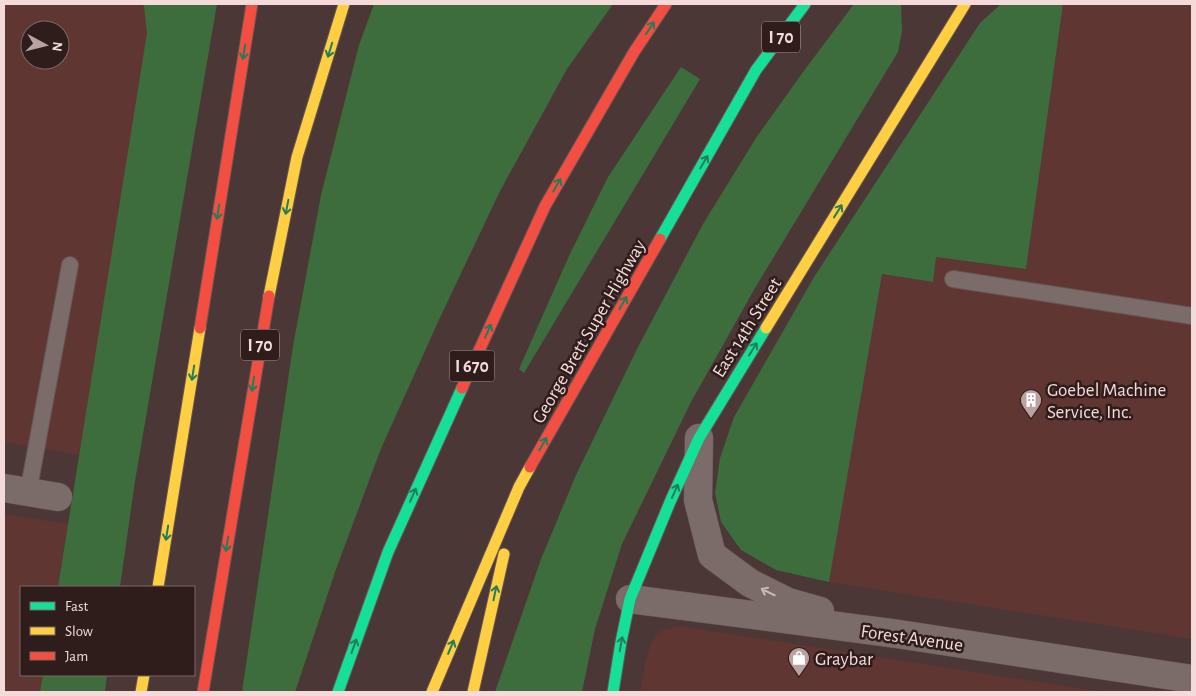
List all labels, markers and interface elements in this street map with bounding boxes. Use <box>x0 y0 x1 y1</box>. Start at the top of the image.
north arrow <box>20 20 70 70</box>
one-way arrow <box>645 21 655 35</box>
road number: I 70 <box>762 22 800 52</box>
text: N <box>49 41 64 52</box>
one-way arrow <box>324 42 334 58</box>
one-way arrow <box>239 44 249 60</box>
one-way arrow <box>700 155 709 170</box>
one-way arrow <box>553 178 563 192</box>
one-way arrow <box>282 198 291 214</box>
one-way arrow <box>213 204 223 220</box>
one-way arrow <box>833 204 843 218</box>
street label: George Brett Super Highway <box>529 237 650 427</box>
street label: East 14th Street <box>709 275 785 381</box>
one-way arrow <box>619 297 629 311</box>
one-way arrow <box>484 324 493 339</box>
road number: I 70 <box>241 330 279 360</box>
one-way arrow <box>748 343 758 357</box>
road number: I 670 <box>450 351 494 382</box>
one-way arrow <box>187 364 197 380</box>
one-way arrow <box>248 375 258 391</box>
place label: Goebel Machine Service, Inc. <box>1047 381 1166 422</box>
building icon: Goebel Machine Service, Inc. <box>1019 388 1043 419</box>
one-way arrow <box>538 437 548 452</box>
one-way arrow <box>670 484 680 499</box>
one-way arrow <box>409 488 419 503</box>
one-way arrow <box>161 525 171 541</box>
one-way arrow <box>222 536 232 552</box>
legend <box>20 586 195 676</box>
one-way arrow <box>491 586 500 602</box>
one-way arrow <box>761 587 776 597</box>
text: Fast <box>65 599 89 614</box>
street label: Forest Avenue <box>859 622 964 655</box>
text: Slow <box>65 624 93 639</box>
one-way arrow <box>616 637 626 653</box>
one-way arrow <box>350 639 359 655</box>
one-way arrow <box>447 640 457 655</box>
shop icon: Graybar <box>787 646 811 677</box>
text: Jam <box>65 649 88 664</box>
place label: Graybar <box>815 650 873 669</box>

